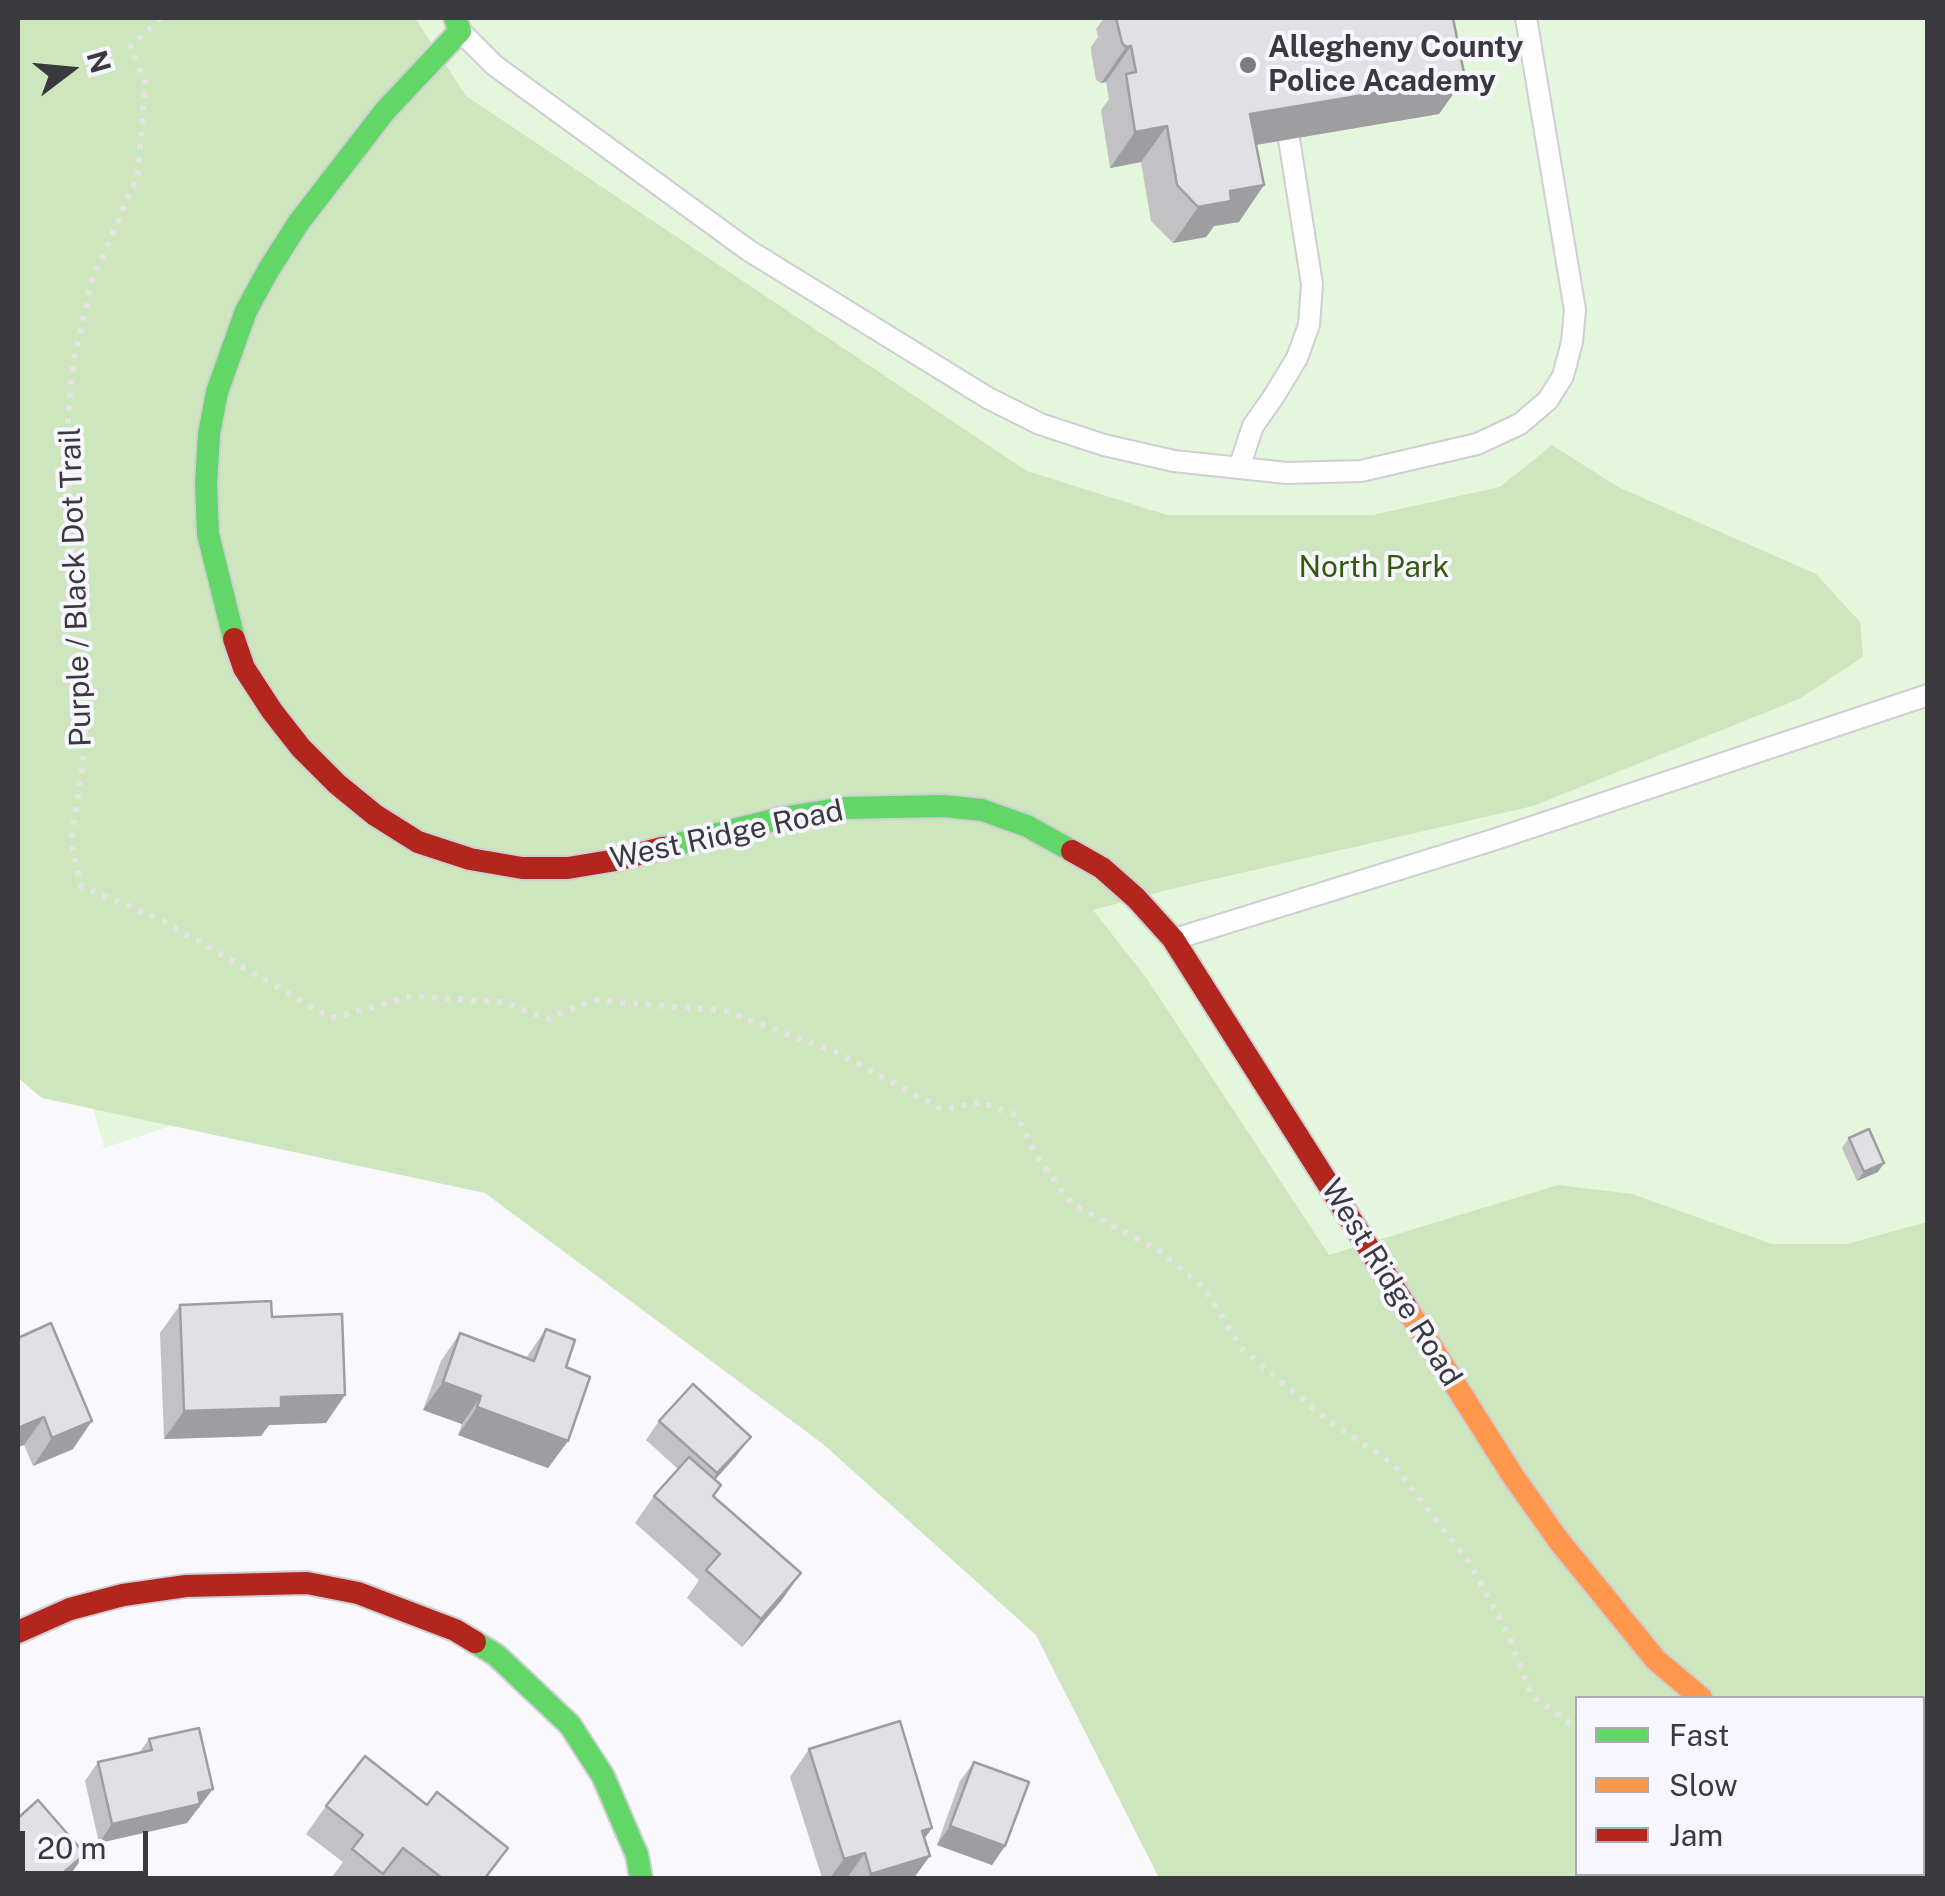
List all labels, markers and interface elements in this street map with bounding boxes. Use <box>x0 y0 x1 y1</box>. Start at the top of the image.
north arrow <box>20 20 120 120</box>
place label: Allegheny County Police Academy <box>1268 30 1523 100</box>
text: N <box>80 47 118 77</box>
marker: Allegheny County Police Academy <box>1237 54 1259 76</box>
street label: Purple / Black Dot Trail <box>52 427 100 747</box>
park label: North Park <box>1299 550 1449 586</box>
street label: West Ridge Road <box>607 793 847 877</box>
street label: West Ridge Road <box>1313 1173 1469 1393</box>
legend <box>1575 1696 1925 1876</box>
text: Fast <box>1669 1717 1729 1753</box>
text: Slow <box>1669 1767 1738 1803</box>
scale bar <box>25 1811 152 1873</box>
text: Jam <box>1669 1817 1723 1853</box>
text: 20 m <box>37 1830 106 1866</box>

